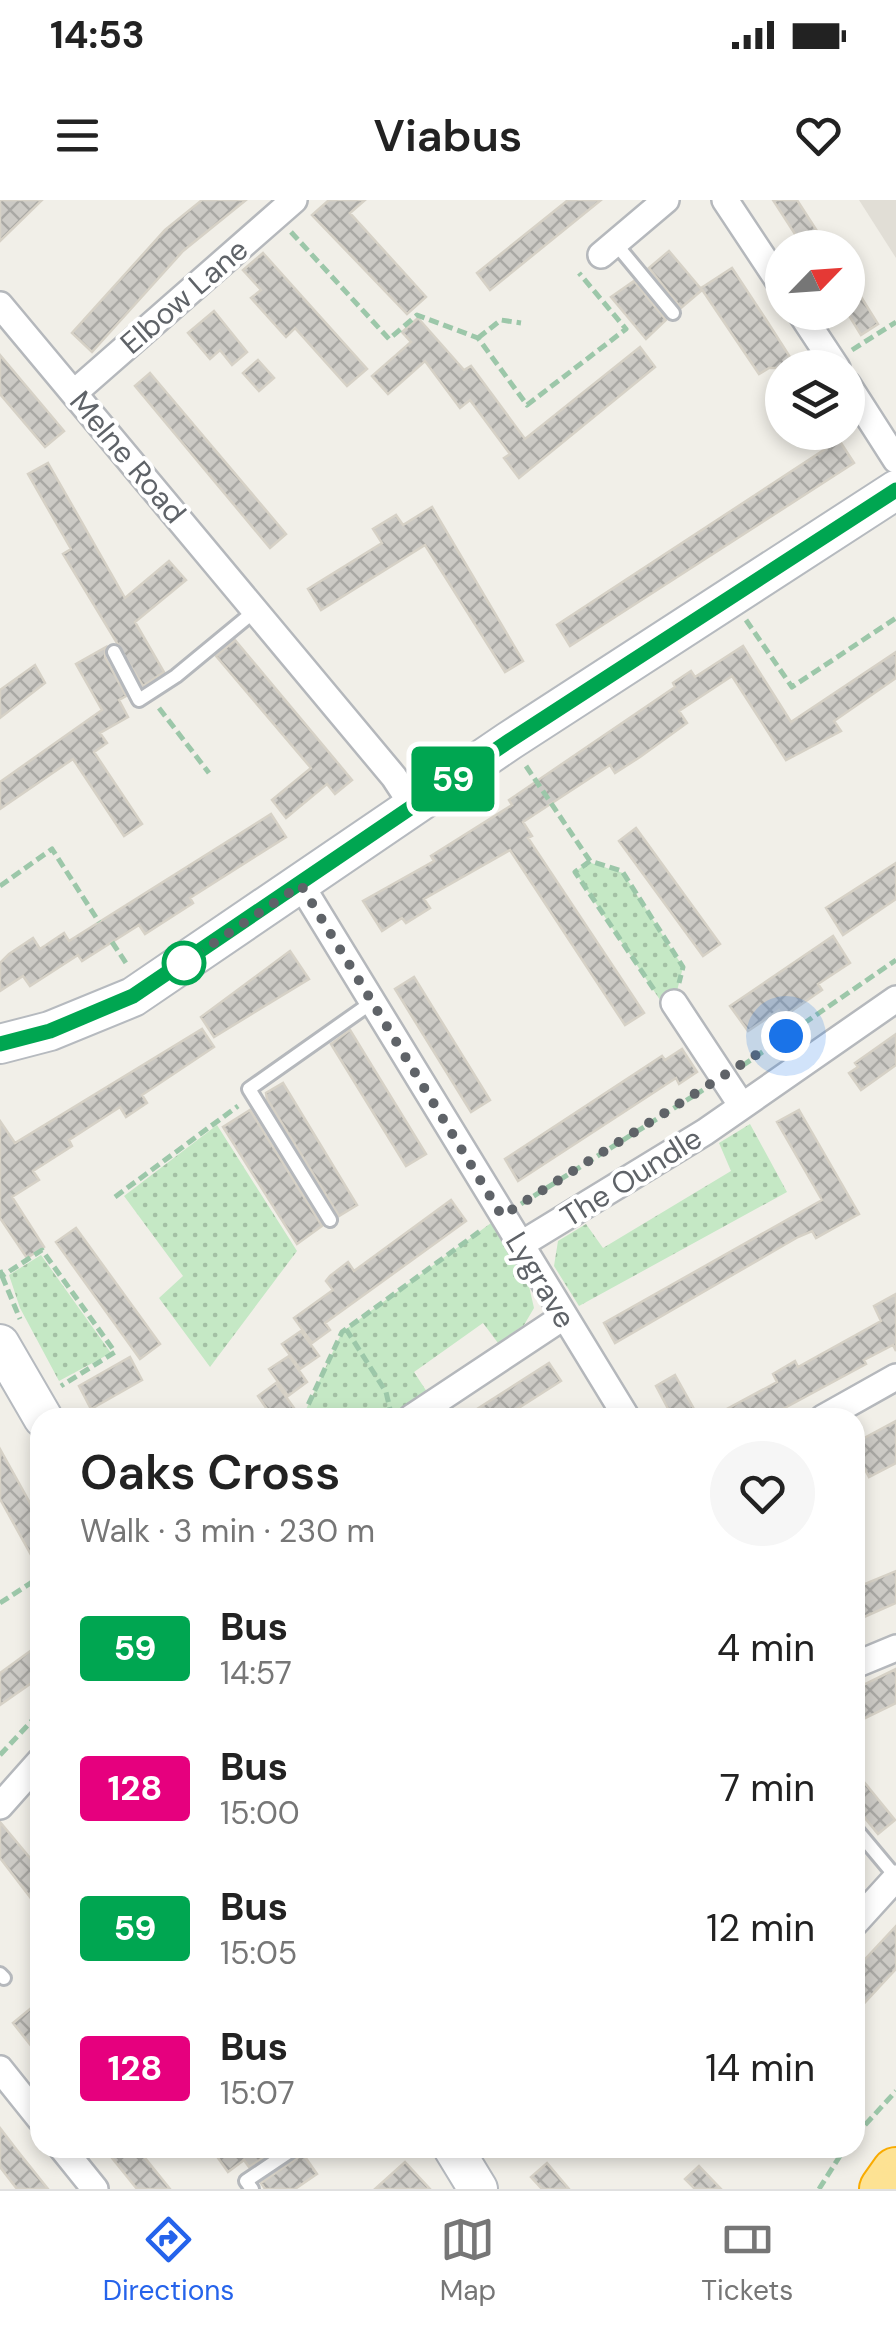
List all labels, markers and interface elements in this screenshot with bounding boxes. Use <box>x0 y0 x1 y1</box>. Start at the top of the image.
text: 14:53 <box>50 10 145 60</box>
text: Viabus <box>374 106 522 165</box>
icon: menu <box>50 108 105 163</box>
icon: heart <box>791 108 846 163</box>
street label: Elbow Lane <box>112 230 256 362</box>
north arrow <box>765 230 865 330</box>
map controls <box>765 230 865 450</box>
button: layers <box>765 350 865 450</box>
street label: Melne Road <box>61 383 195 531</box>
line badge: 59 <box>408 746 498 812</box>
text: 59 <box>431 756 475 802</box>
unlabelled marker <box>163 942 205 984</box>
your location <box>761 1011 811 1061</box>
street label: The Oundle <box>553 1118 709 1236</box>
street label: Lygrave <box>497 1225 585 1335</box>
text: Oaks Cross <box>80 1441 340 1504</box>
button: heart <box>710 1441 815 1546</box>
text: Walk · 3 min · 230 m <box>80 1510 375 1552</box>
text: Bus <box>220 1602 288 1652</box>
text: 4 min <box>717 1623 815 1673</box>
text: 59 <box>113 1625 157 1671</box>
text: 14:57 <box>220 1652 292 1694</box>
text: Bus <box>220 1742 288 1792</box>
text: 7 min <box>720 1763 815 1813</box>
text: 128 <box>108 1765 162 1811</box>
text: 15:00 <box>220 1792 300 1834</box>
text: Bus <box>220 1882 288 1932</box>
text: 12 min <box>706 1903 815 1953</box>
text: 59 <box>113 1905 157 1951</box>
text: 15:05 <box>220 1932 297 1974</box>
text: Bus <box>220 2022 288 2072</box>
text: 14 min <box>705 2043 815 2093</box>
text: 128 <box>108 2045 162 2091</box>
text: 15:07 <box>220 2072 295 2114</box>
tab: Directions <box>103 2212 234 2309</box>
tab: Map <box>440 2212 496 2309</box>
tab: Tickets <box>701 2212 793 2309</box>

